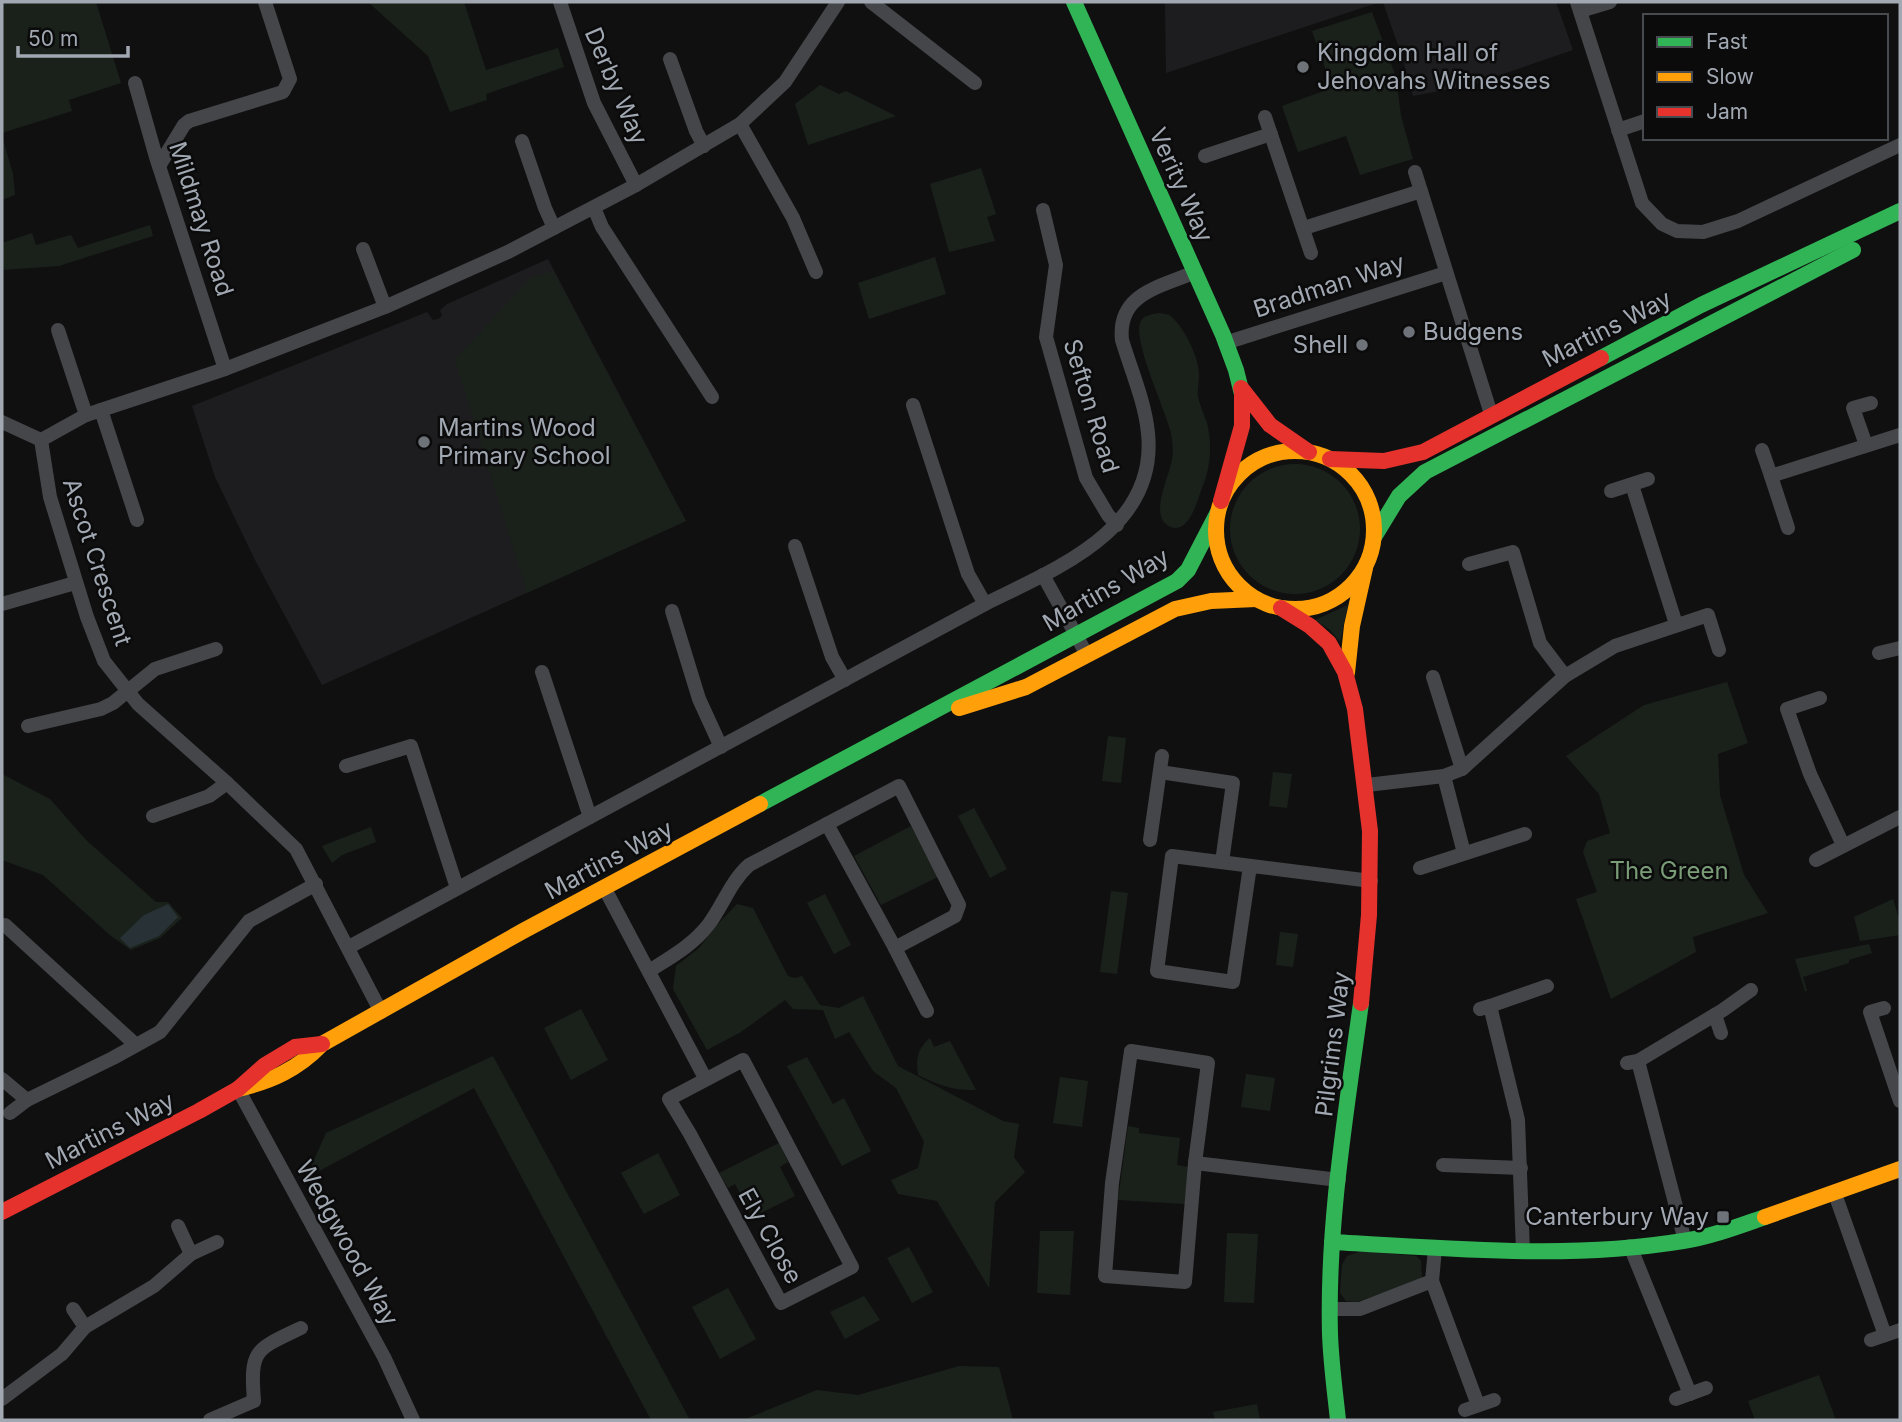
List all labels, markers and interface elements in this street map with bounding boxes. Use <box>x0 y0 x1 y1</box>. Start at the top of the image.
scale bar <box>18 14 128 58</box>
legend <box>1643 14 1888 140</box>
street label: Derby Way <box>579 23 654 149</box>
text: 50 m <box>28 26 78 51</box>
text: Fast <box>1706 29 1748 54</box>
place label: Kingdom Hall of Jehovahs Witnesses <box>1317 38 1551 95</box>
marker: Kingdom Hall of Jehovahs Witnesses <box>1295 59 1311 75</box>
text: Slow <box>1706 64 1754 89</box>
text: Jam <box>1706 99 1748 124</box>
street label: Verity Way <box>1143 123 1220 246</box>
street label: Mildmay Road <box>163 138 240 300</box>
street label: Bradman Way <box>1250 247 1408 324</box>
street label: Martins Way <box>1537 284 1676 373</box>
place label: Budgens <box>1423 317 1523 346</box>
marker: Budgens <box>1401 324 1417 340</box>
place label: Shell <box>1293 330 1348 359</box>
street label: Sefton Road <box>1057 335 1126 476</box>
marker: Shell <box>1354 337 1370 353</box>
place label: Martins Wood Primary School <box>438 413 611 470</box>
marker: Martins Wood Primary School <box>416 434 432 450</box>
street label: Ascot Crescent <box>57 474 138 649</box>
street label: Martins Way <box>1037 542 1174 637</box>
street label: Martins Way <box>540 814 678 905</box>
park label: The Green <box>1609 856 1729 885</box>
street label: Pilgrims Way <box>1309 970 1356 1118</box>
street label: Martins Way <box>40 1086 179 1175</box>
street label: Wedgwood Way <box>290 1155 405 1330</box>
street label: Ely Close <box>732 1183 809 1289</box>
place label: Canterbury Way <box>1525 1202 1709 1231</box>
marker: Canterbury Way <box>1715 1209 1731 1225</box>

